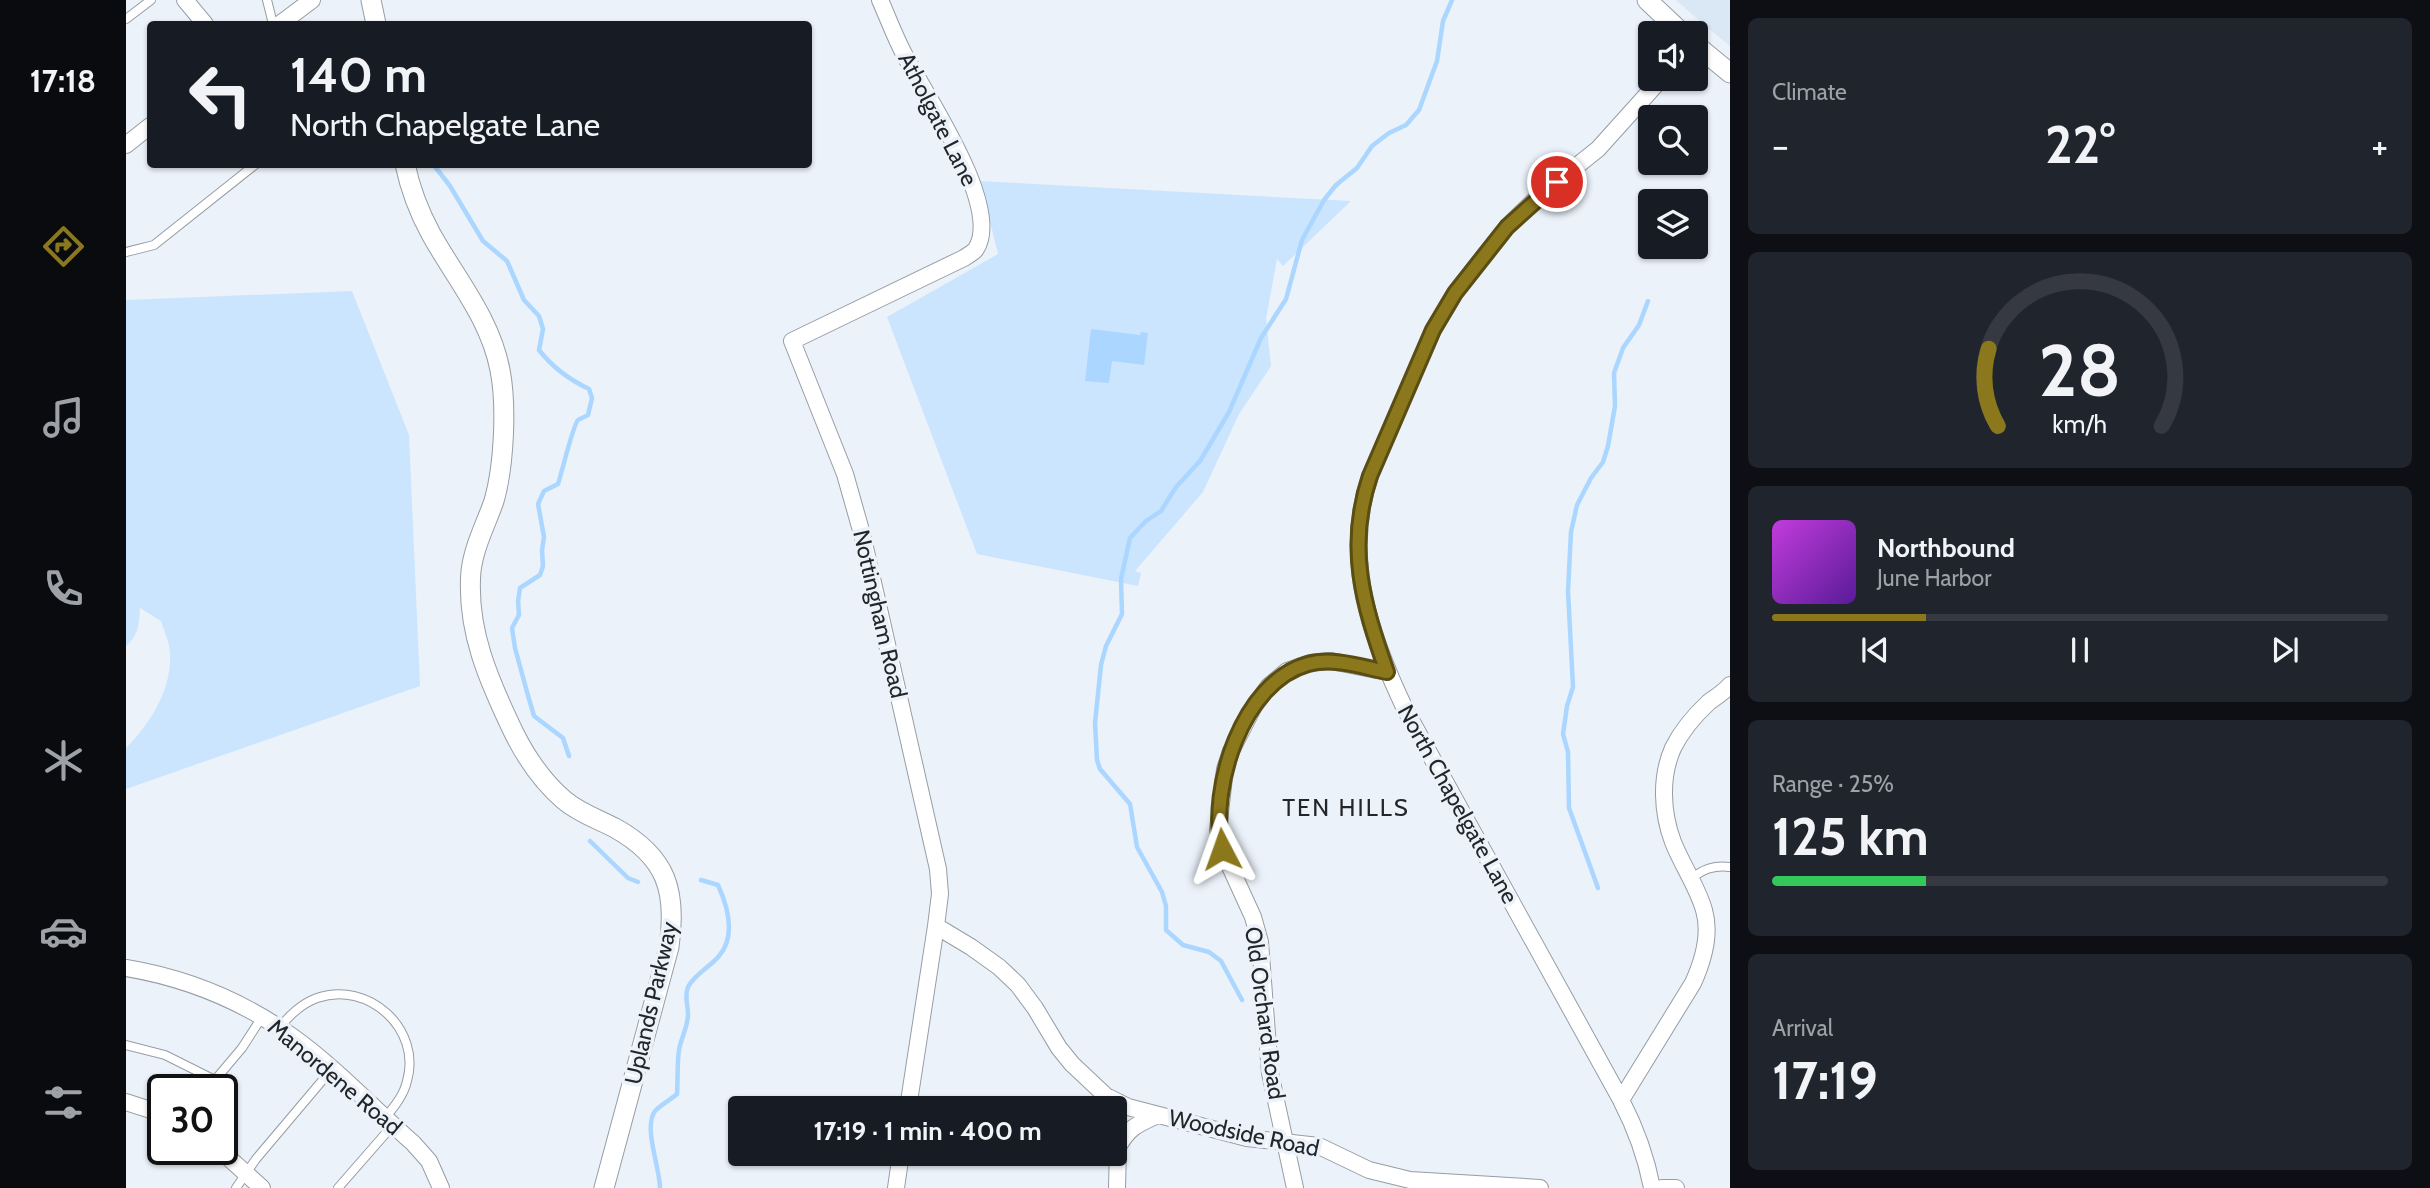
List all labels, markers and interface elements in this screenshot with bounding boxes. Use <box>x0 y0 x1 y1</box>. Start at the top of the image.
map controls <box>1638 21 1708 259</box>
button: sound <box>1638 21 1708 91</box>
text: 140 m <box>290 45 427 104</box>
street label: Atholgate Lane <box>892 48 984 191</box>
icon: left <box>175 49 266 140</box>
text: 17:18 <box>30 61 96 100</box>
text: Climate <box>1772 78 1847 106</box>
text: North Chapelgate Lane <box>290 105 600 144</box>
button: search <box>1638 105 1708 175</box>
text: 22° <box>2045 113 2115 176</box>
text: − <box>1772 122 1789 169</box>
text: + <box>2371 122 2388 169</box>
pin <box>1527 152 1587 212</box>
icon: arrive <box>1538 163 1576 201</box>
button: layers <box>1638 189 1708 259</box>
icon: directions <box>39 222 88 271</box>
text: 28 <box>2039 326 2121 414</box>
icon: music <box>39 393 88 442</box>
text: km/h <box>2053 409 2107 439</box>
street label: Nottingham Road <box>847 527 913 701</box>
text: Northbound <box>1877 532 2015 564</box>
icon: phone <box>39 564 88 613</box>
text: June Harbor <box>1877 564 1991 592</box>
icon: previous <box>1856 631 1894 669</box>
icon: pause <box>2061 631 2099 669</box>
icon: next <box>2266 631 2304 669</box>
street label: North Chapelgate Lane <box>1392 700 1524 908</box>
icon: climate <box>39 736 88 785</box>
text: Range · 25% <box>1772 770 1894 798</box>
district label: TEN HILLS <box>1282 793 1410 822</box>
text: 125 km <box>1772 805 1929 868</box>
position arrow <box>1185 812 1259 886</box>
icon: car <box>39 907 88 956</box>
street label: Uplands Parkway <box>619 919 683 1087</box>
street label: Old Orchard Road <box>1239 925 1291 1101</box>
street label: Manordene Road <box>262 1013 408 1141</box>
text: Arrival <box>1772 1014 1833 1042</box>
text: 17:19 <box>1772 1049 1878 1112</box>
speed limit sign: 30 <box>147 1074 238 1165</box>
icon: filters <box>39 1078 88 1127</box>
street label: Woodside Road <box>1166 1103 1322 1163</box>
text: 17:19 · 1 min · 400 m <box>813 1115 1042 1147</box>

